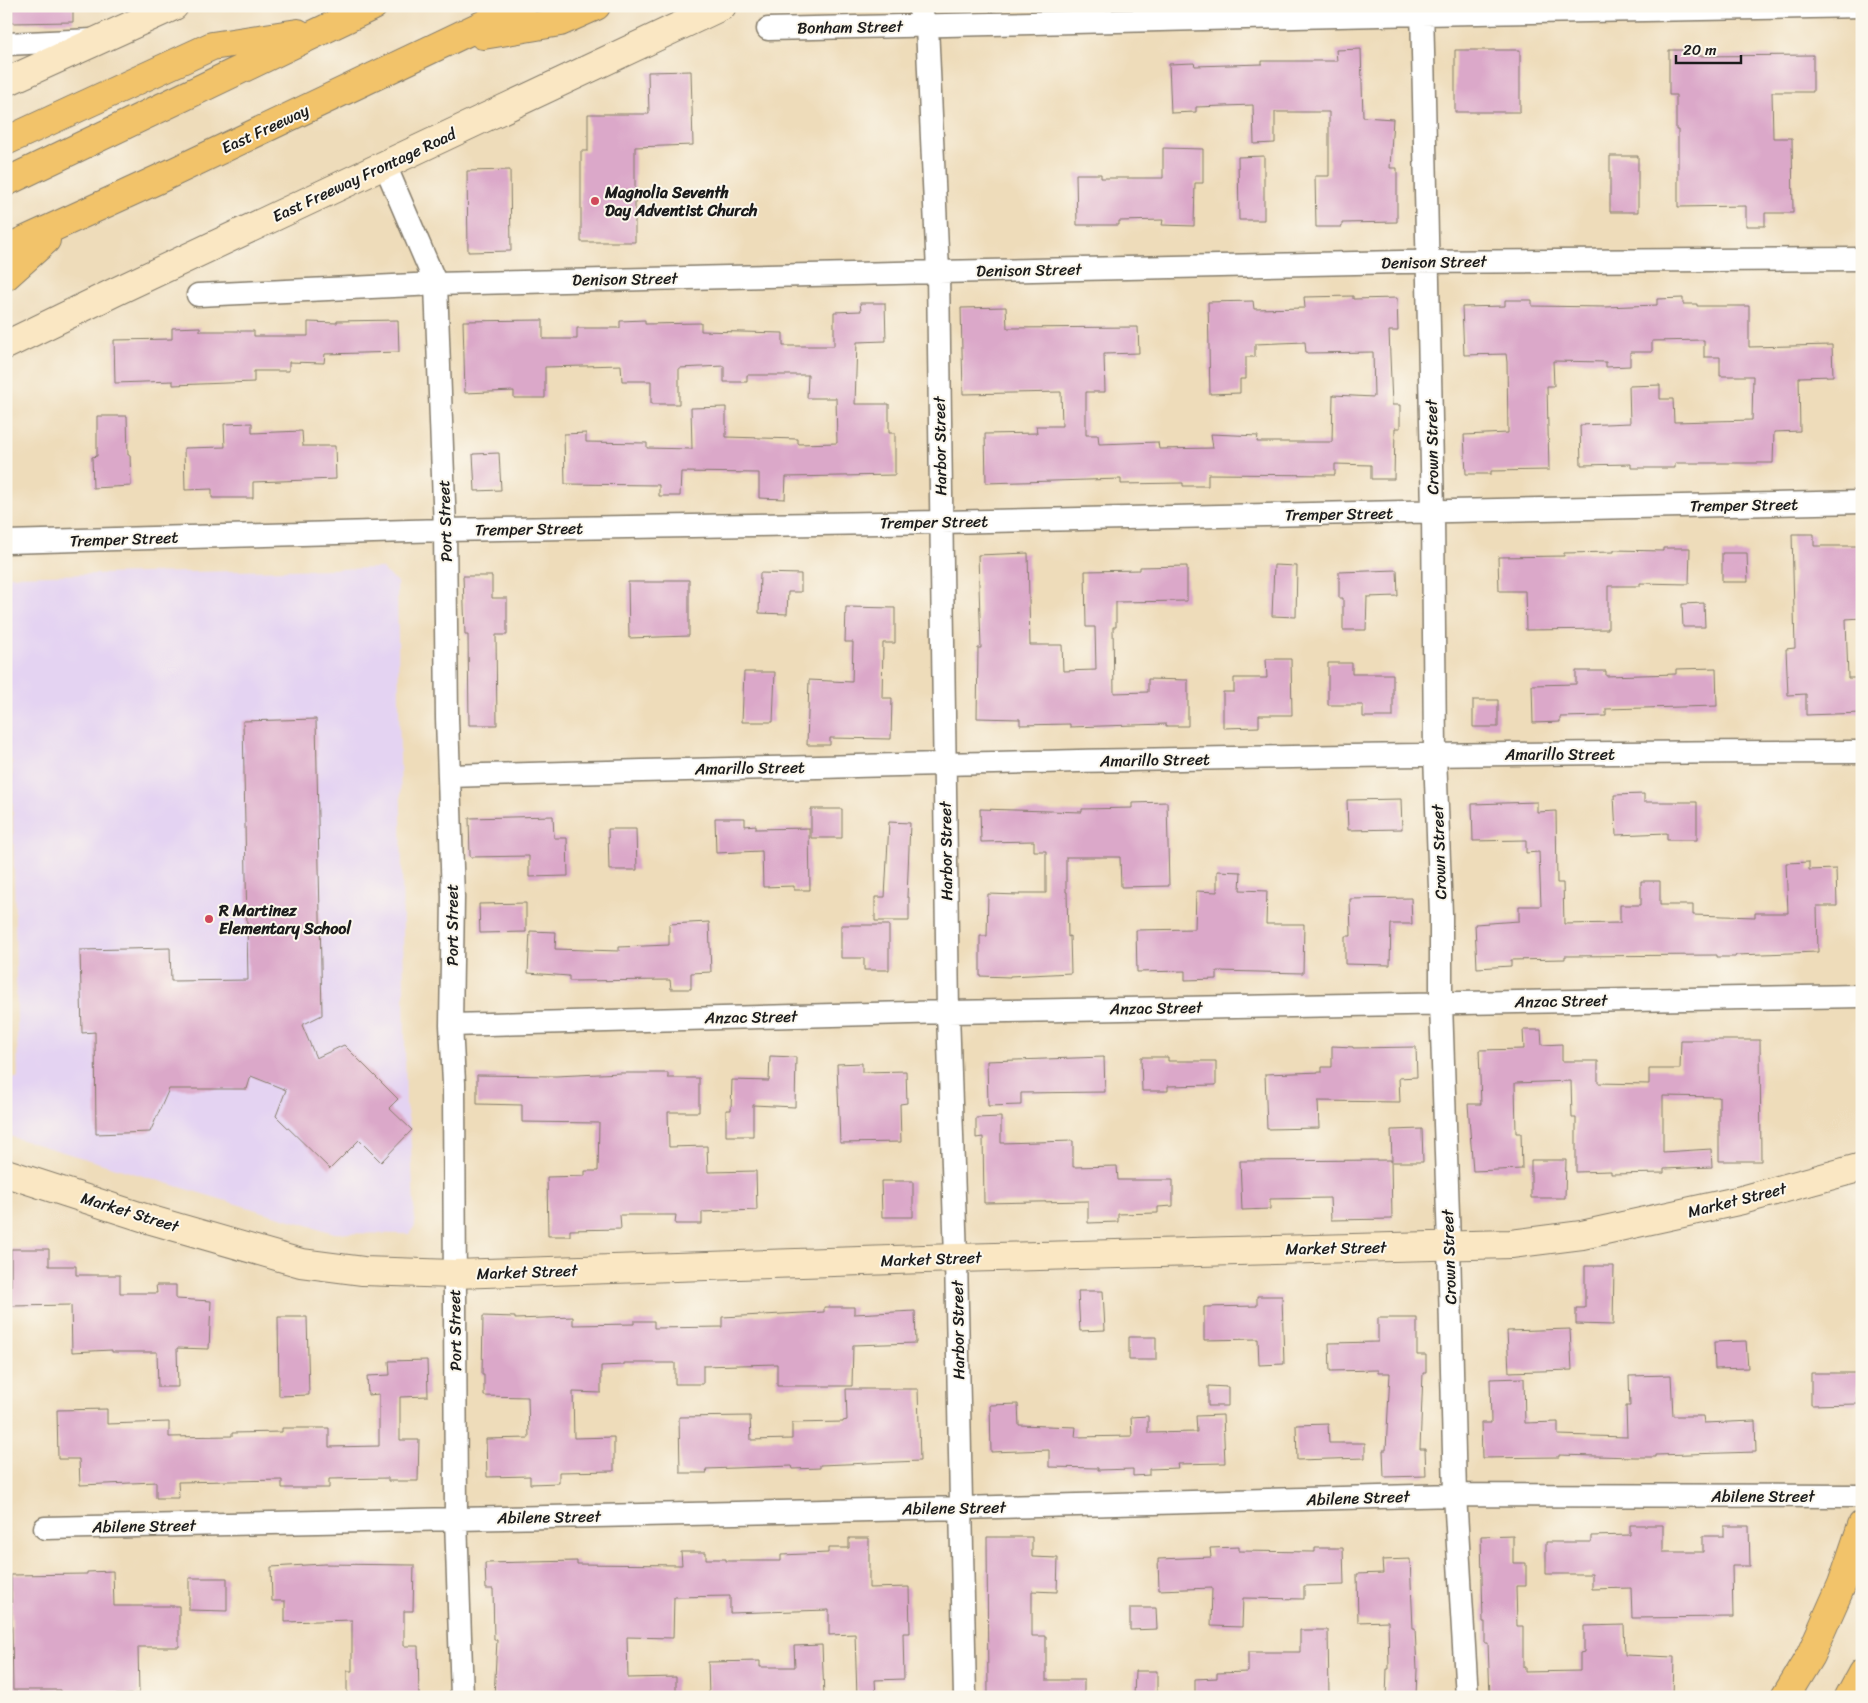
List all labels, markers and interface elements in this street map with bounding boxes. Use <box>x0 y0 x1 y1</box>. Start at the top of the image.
street label: Bonham Street <box>797 12 904 42</box>
scale bar <box>1676 32 1740 64</box>
text: 20 m <box>1683 37 1717 63</box>
street label: East Freeway <box>216 96 314 162</box>
street label: East Freeway Frontage Road <box>267 119 462 230</box>
place label: Magnolia Seventh Day Adventist Church <box>604 178 758 225</box>
marker: Magnolia Seventh Day Adventist Church <box>589 195 601 207</box>
street label: Denison Street <box>1381 247 1488 277</box>
street label: Denison Street <box>976 255 1083 285</box>
street label: Denison Street <box>572 264 679 294</box>
street label: Harbor Street <box>925 396 955 496</box>
street label: Crown Street <box>1417 399 1447 495</box>
street label: Port Street <box>429 479 461 563</box>
street label: Tremper Street <box>1690 490 1798 520</box>
street label: Tremper Street <box>1285 499 1393 529</box>
street label: Tremper Street <box>880 507 988 537</box>
street label: Tremper Street <box>475 514 583 544</box>
street label: Tremper Street <box>69 523 179 555</box>
street label: Amarillo Street <box>1504 740 1615 769</box>
street label: Amarillo Street <box>1099 745 1210 775</box>
street label: Amarillo Street <box>694 753 805 783</box>
street label: Harbor Street <box>931 801 961 901</box>
street label: Crown Street <box>1423 803 1455 900</box>
street label: Port Street <box>438 884 467 966</box>
place label: R Martinez Elementary School <box>218 896 352 943</box>
marker: R Martinez Elementary School <box>203 913 215 925</box>
street label: Anzac Street <box>1513 986 1608 1016</box>
street label: Anzac Street <box>1108 993 1203 1023</box>
street label: Anzac Street <box>703 1002 798 1032</box>
street label: Market Street <box>1685 1174 1790 1226</box>
street label: Market Street <box>77 1183 183 1241</box>
street label: Crown Street <box>1433 1208 1465 1305</box>
street label: Market Street <box>1285 1233 1387 1263</box>
street label: Market Street <box>880 1243 983 1275</box>
street label: Market Street <box>476 1256 579 1288</box>
street label: Harbor Street <box>943 1280 973 1380</box>
street label: Port Street <box>440 1289 470 1371</box>
street label: Abilene Street <box>1305 1482 1411 1514</box>
street label: Abilene Street <box>1710 1482 1815 1511</box>
street label: Abilene Street <box>901 1493 1007 1523</box>
street label: Abilene Street <box>496 1502 602 1532</box>
street label: Abilene Street <box>91 1511 197 1541</box>

